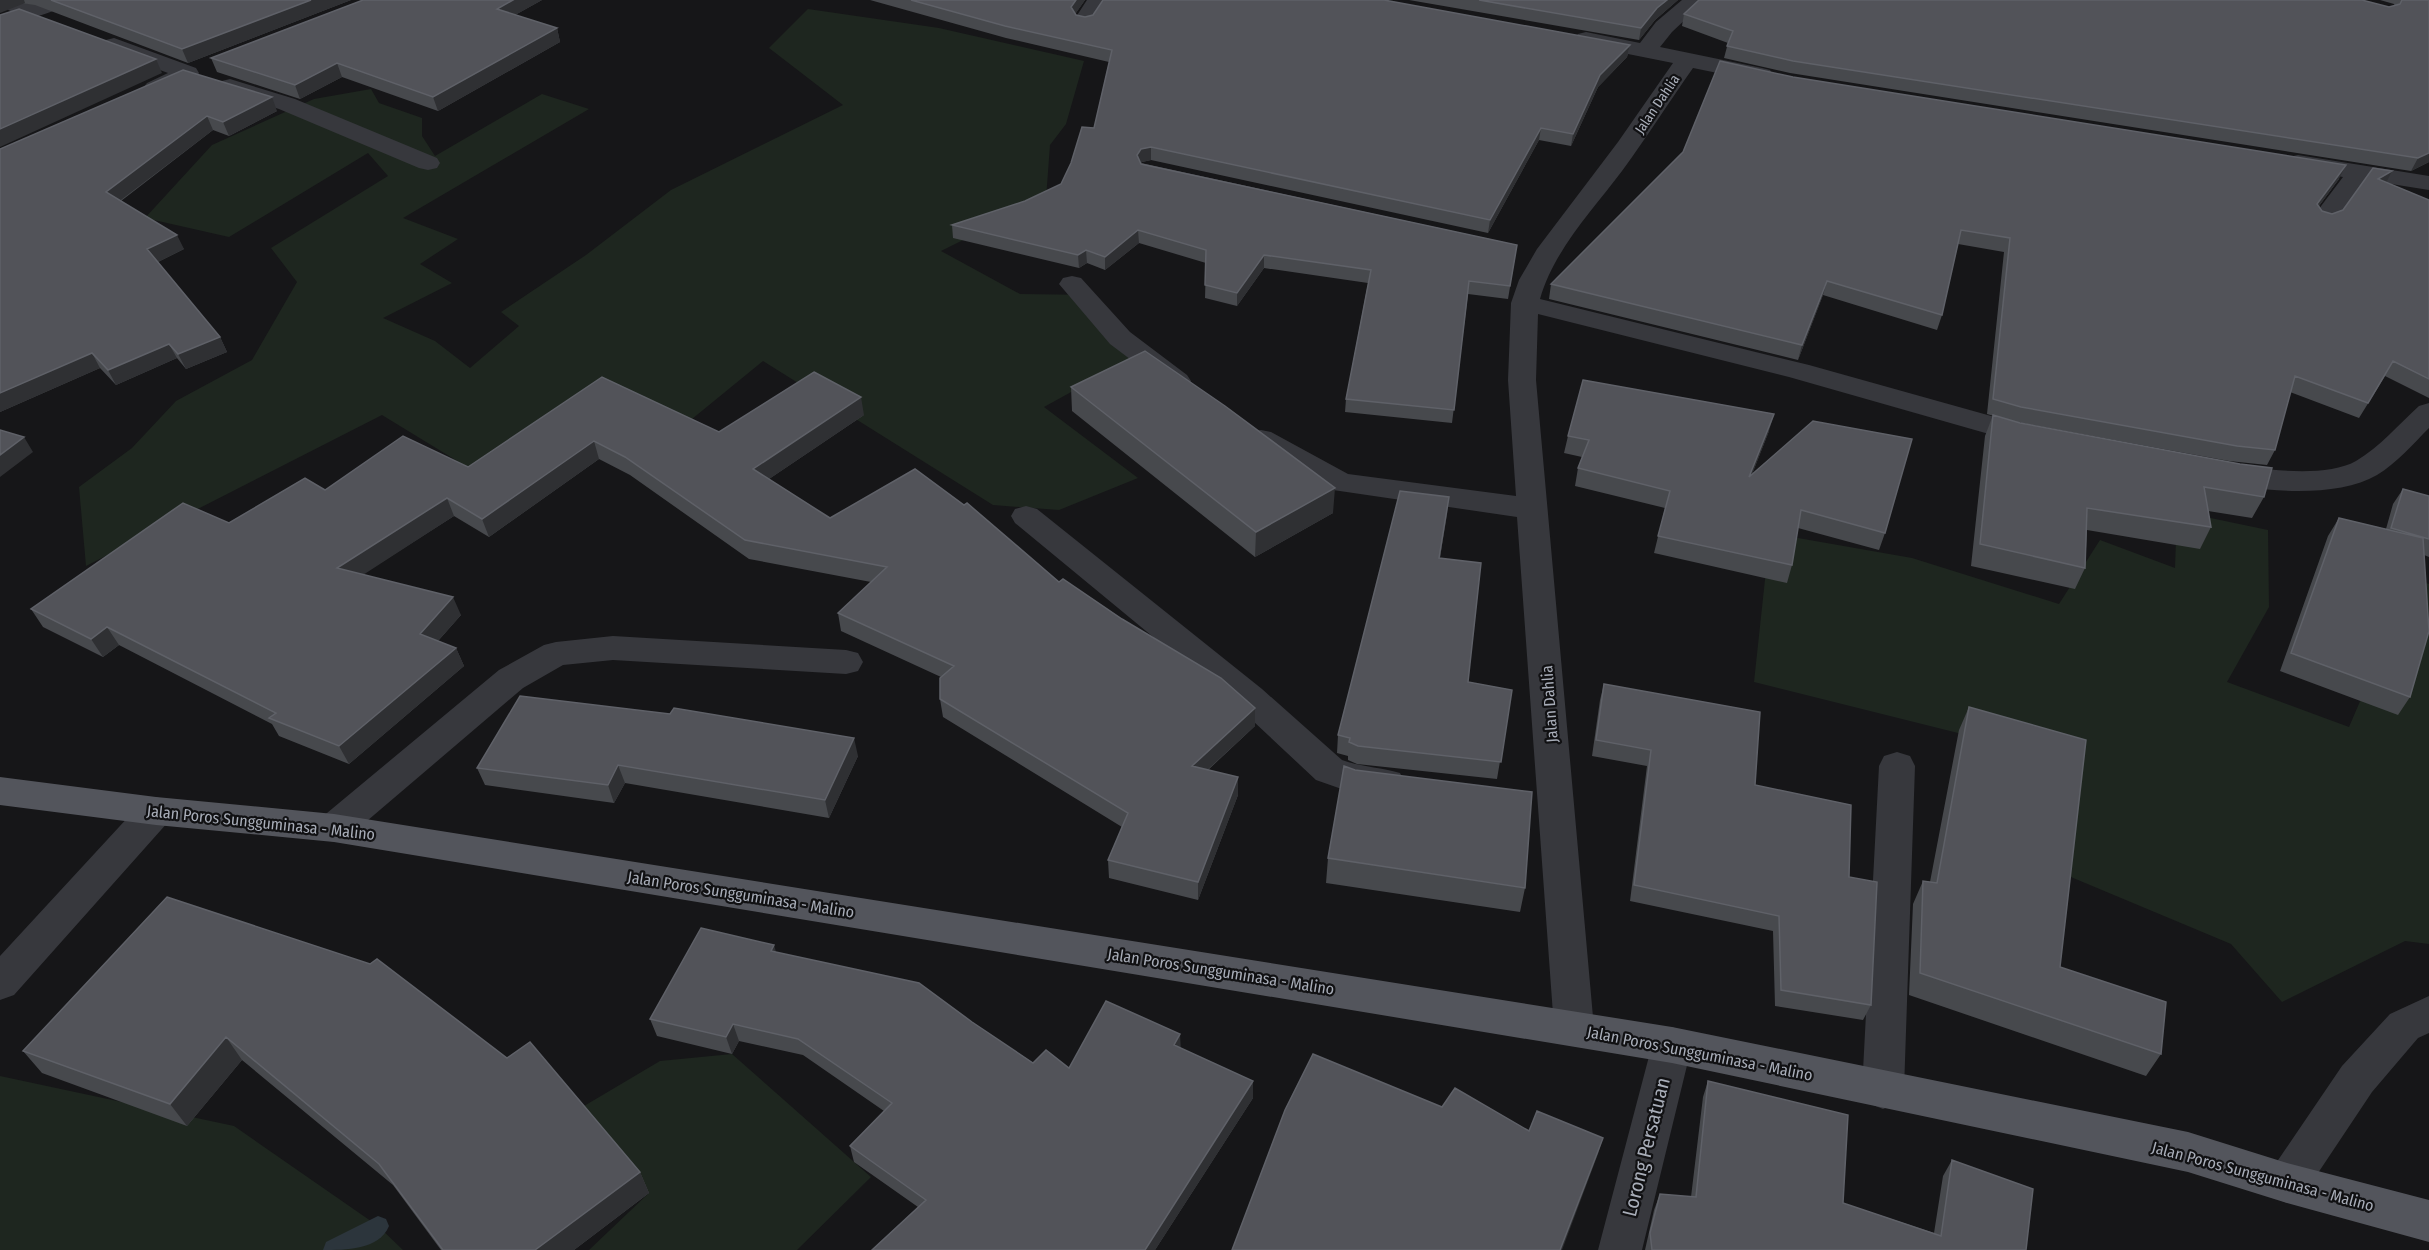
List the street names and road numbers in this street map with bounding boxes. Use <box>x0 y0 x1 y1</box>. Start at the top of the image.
street label: Jalan Dahlia <box>1631 71 1684 137</box>
street label: Jalan Dahlia <box>1537 664 1562 743</box>
street label: Jalan Poros Sungguminasa - Malino <box>146 801 376 844</box>
street label: Jalan Poros Sungguminasa - Malino <box>626 867 856 922</box>
street label: Jalan Poros Sungguminasa - Malino <box>1106 944 1336 999</box>
street label: Jalan Poros Sungguminasa - Malino <box>1586 1022 1814 1085</box>
street label: Lorong Persatuan <box>1617 1075 1675 1219</box>
street label: Jalan Poros Sungguminasa - Malino <box>2150 1138 2376 1215</box>

